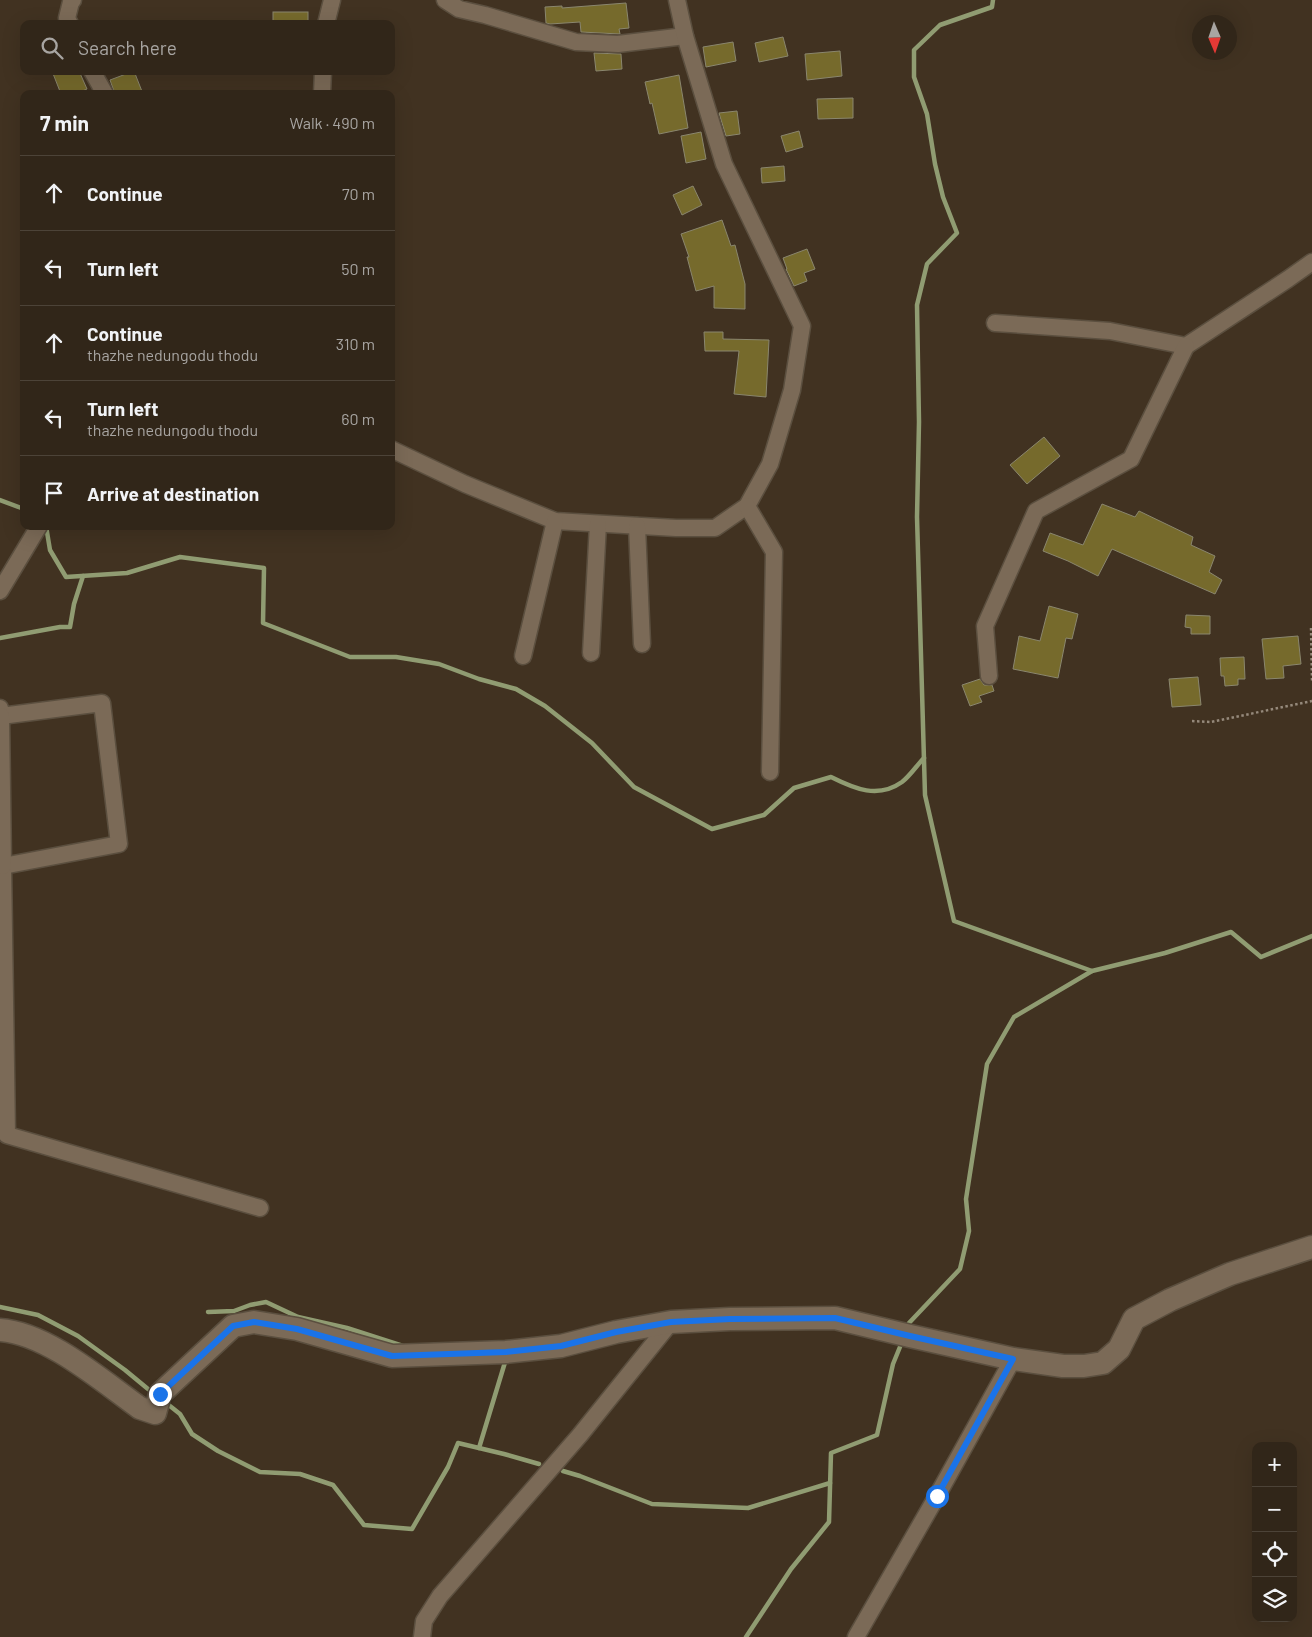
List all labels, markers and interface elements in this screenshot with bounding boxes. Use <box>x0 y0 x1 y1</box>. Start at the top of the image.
north arrow <box>1192 15 1237 60</box>
search box <box>20 20 395 75</box>
icon: search <box>38 34 66 62</box>
text: Search here <box>78 36 177 59</box>
text: 7 min <box>40 110 89 135</box>
text: Walk · 490 m <box>289 113 375 132</box>
icon: ahead <box>40 179 68 207</box>
text: Continue <box>87 182 163 205</box>
text: 70 m <box>342 184 375 203</box>
icon: left <box>40 254 68 282</box>
text: Turn left <box>87 257 158 280</box>
text: 50 m <box>341 259 375 278</box>
text: Continue <box>87 322 163 345</box>
icon: ahead <box>40 329 68 357</box>
text: 310 m <box>336 334 375 353</box>
text: thazhe nedungodu thodu <box>87 345 258 364</box>
text: Turn left <box>87 397 158 420</box>
icon: left <box>40 404 68 432</box>
text: 60 m <box>341 409 375 428</box>
text: thazhe nedungodu thodu <box>87 420 258 439</box>
icon: arrive <box>40 479 68 507</box>
text: Arrive at destination <box>87 482 259 505</box>
route end <box>149 1383 172 1406</box>
map controls <box>1252 1442 1297 1622</box>
button: + <box>1252 1442 1297 1487</box>
route start <box>926 1485 949 1508</box>
button: − <box>1252 1487 1297 1532</box>
button: locate <box>1252 1532 1297 1577</box>
button: layers <box>1252 1577 1297 1622</box>

